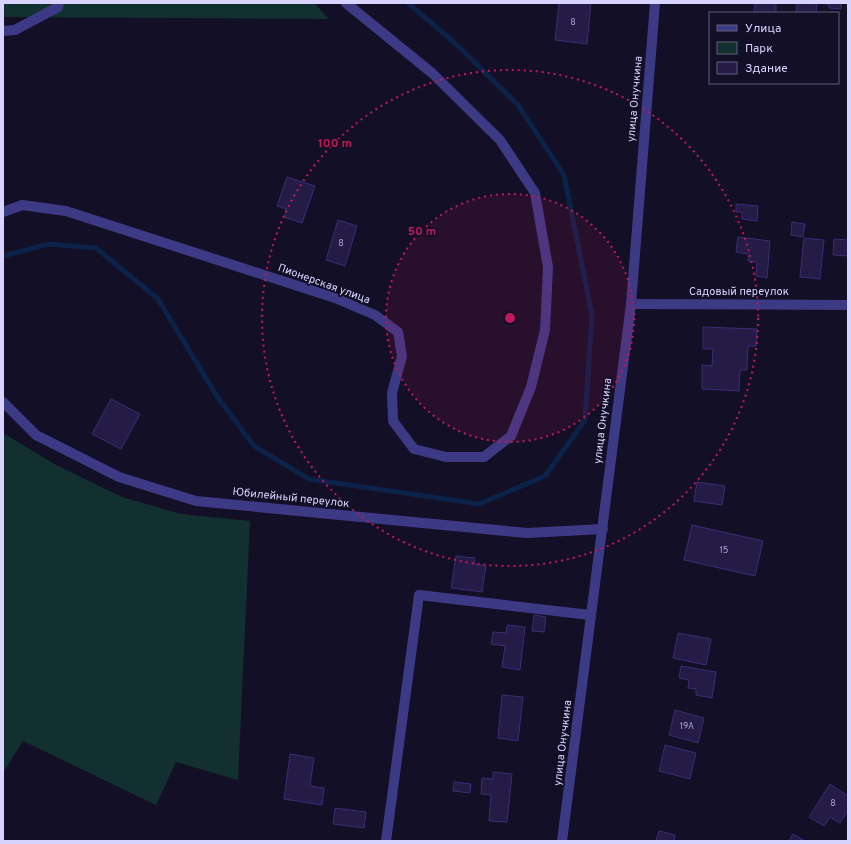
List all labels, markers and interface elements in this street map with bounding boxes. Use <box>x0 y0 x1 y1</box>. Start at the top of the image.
legend <box>709 12 839 84</box>
house number: 8 <box>570 17 576 28</box>
text: Улица <box>745 21 781 37</box>
text: Парк <box>745 41 773 57</box>
street label: улица Онучкина <box>624 55 646 143</box>
text: Здание <box>745 61 788 77</box>
text: 100 m <box>318 136 352 152</box>
text: 50 m <box>408 224 436 240</box>
house number: 8 <box>338 238 344 249</box>
street label: Пионерская улица <box>276 261 372 307</box>
street label: Садовый переулок <box>689 285 789 299</box>
centre of rings <box>503 311 517 325</box>
street label: улица Онучкина <box>591 377 615 465</box>
street label: Юбилейный переулок <box>232 485 350 511</box>
house number: 15 <box>720 545 728 556</box>
street label: улица Онучкина <box>551 699 575 787</box>
house number: 19А <box>680 721 694 732</box>
house number: 8 <box>830 798 836 809</box>

